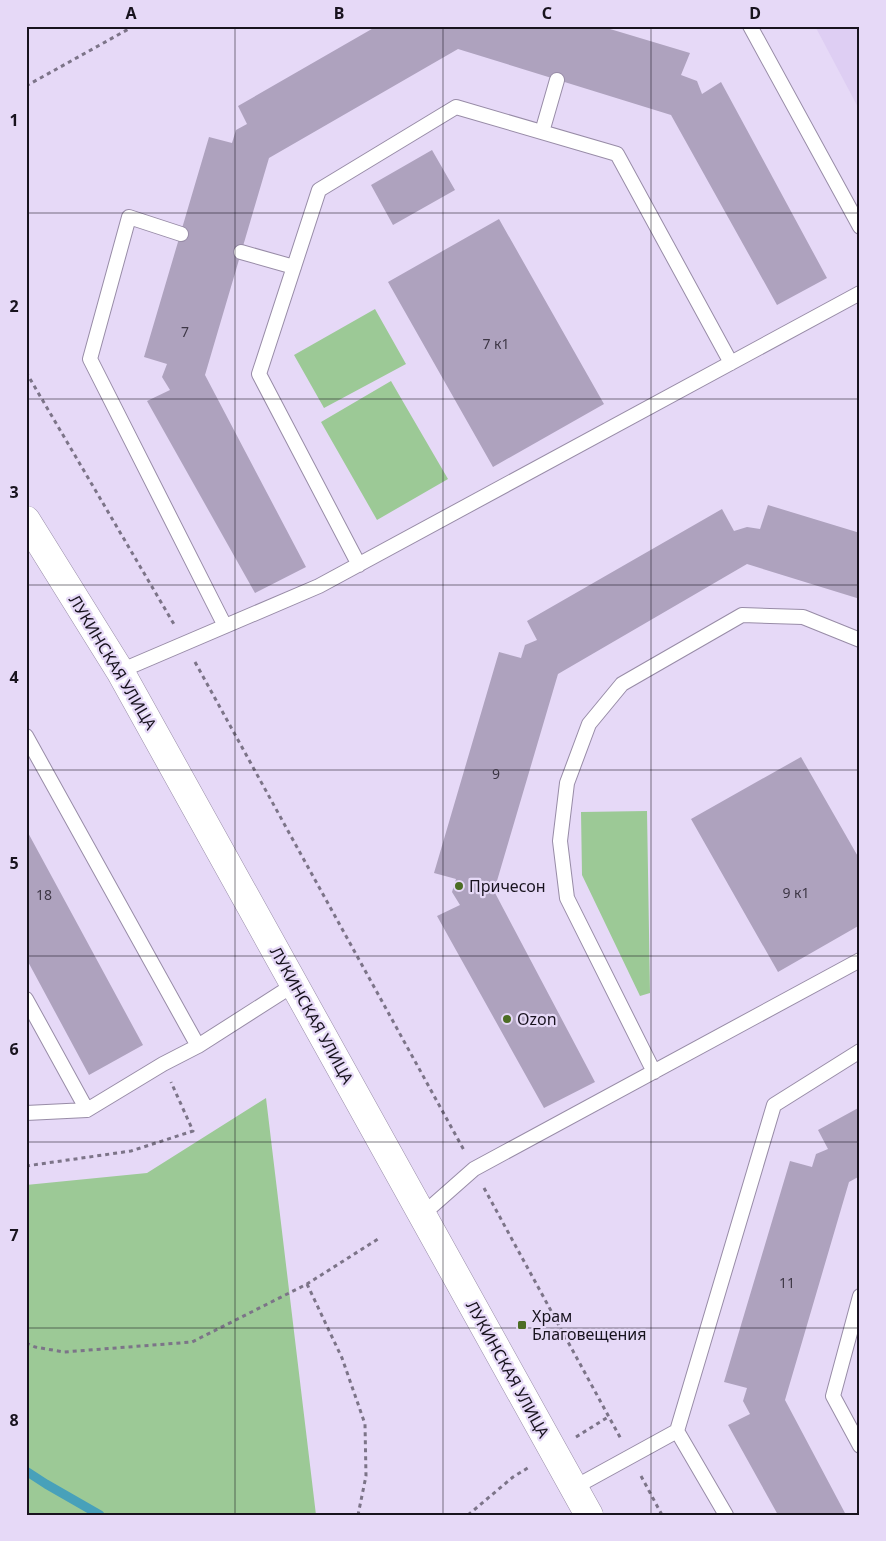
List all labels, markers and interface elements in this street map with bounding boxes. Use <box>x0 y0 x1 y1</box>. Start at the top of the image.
text: A <box>125 2 137 24</box>
text: B <box>334 2 344 24</box>
text: C <box>542 2 552 24</box>
text: D <box>749 2 761 24</box>
text: 1 <box>9 109 19 131</box>
text: 2 <box>9 295 19 317</box>
house number: 7 <box>181 322 189 341</box>
house number: 7 к1 <box>482 334 510 353</box>
text: 3 <box>9 481 19 503</box>
street label: ЛУКИНСКАЯ УЛИЦА <box>64 591 162 734</box>
text: 4 <box>9 666 19 688</box>
house number: 9 <box>492 764 500 783</box>
text: 5 <box>9 852 19 874</box>
place label: Причесон <box>469 875 546 897</box>
marker: Причесон <box>453 880 465 892</box>
house number: 9 к1 <box>782 883 810 902</box>
house number: 18 <box>36 885 52 904</box>
street label: ЛУКИНСКАЯ УЛИЦА <box>265 943 359 1088</box>
place label: Ozon <box>517 1008 557 1030</box>
marker: Ozon <box>501 1013 513 1025</box>
text: 6 <box>9 1038 19 1060</box>
text: 7 <box>9 1224 19 1246</box>
house number: 11 <box>779 1273 795 1292</box>
street label: ЛУКИНСКАЯ УЛИЦА <box>461 1297 555 1442</box>
place label: Храм Благовещения <box>532 1305 646 1345</box>
marker: Храм Благовещения <box>516 1319 528 1331</box>
text: 8 <box>9 1409 19 1431</box>

